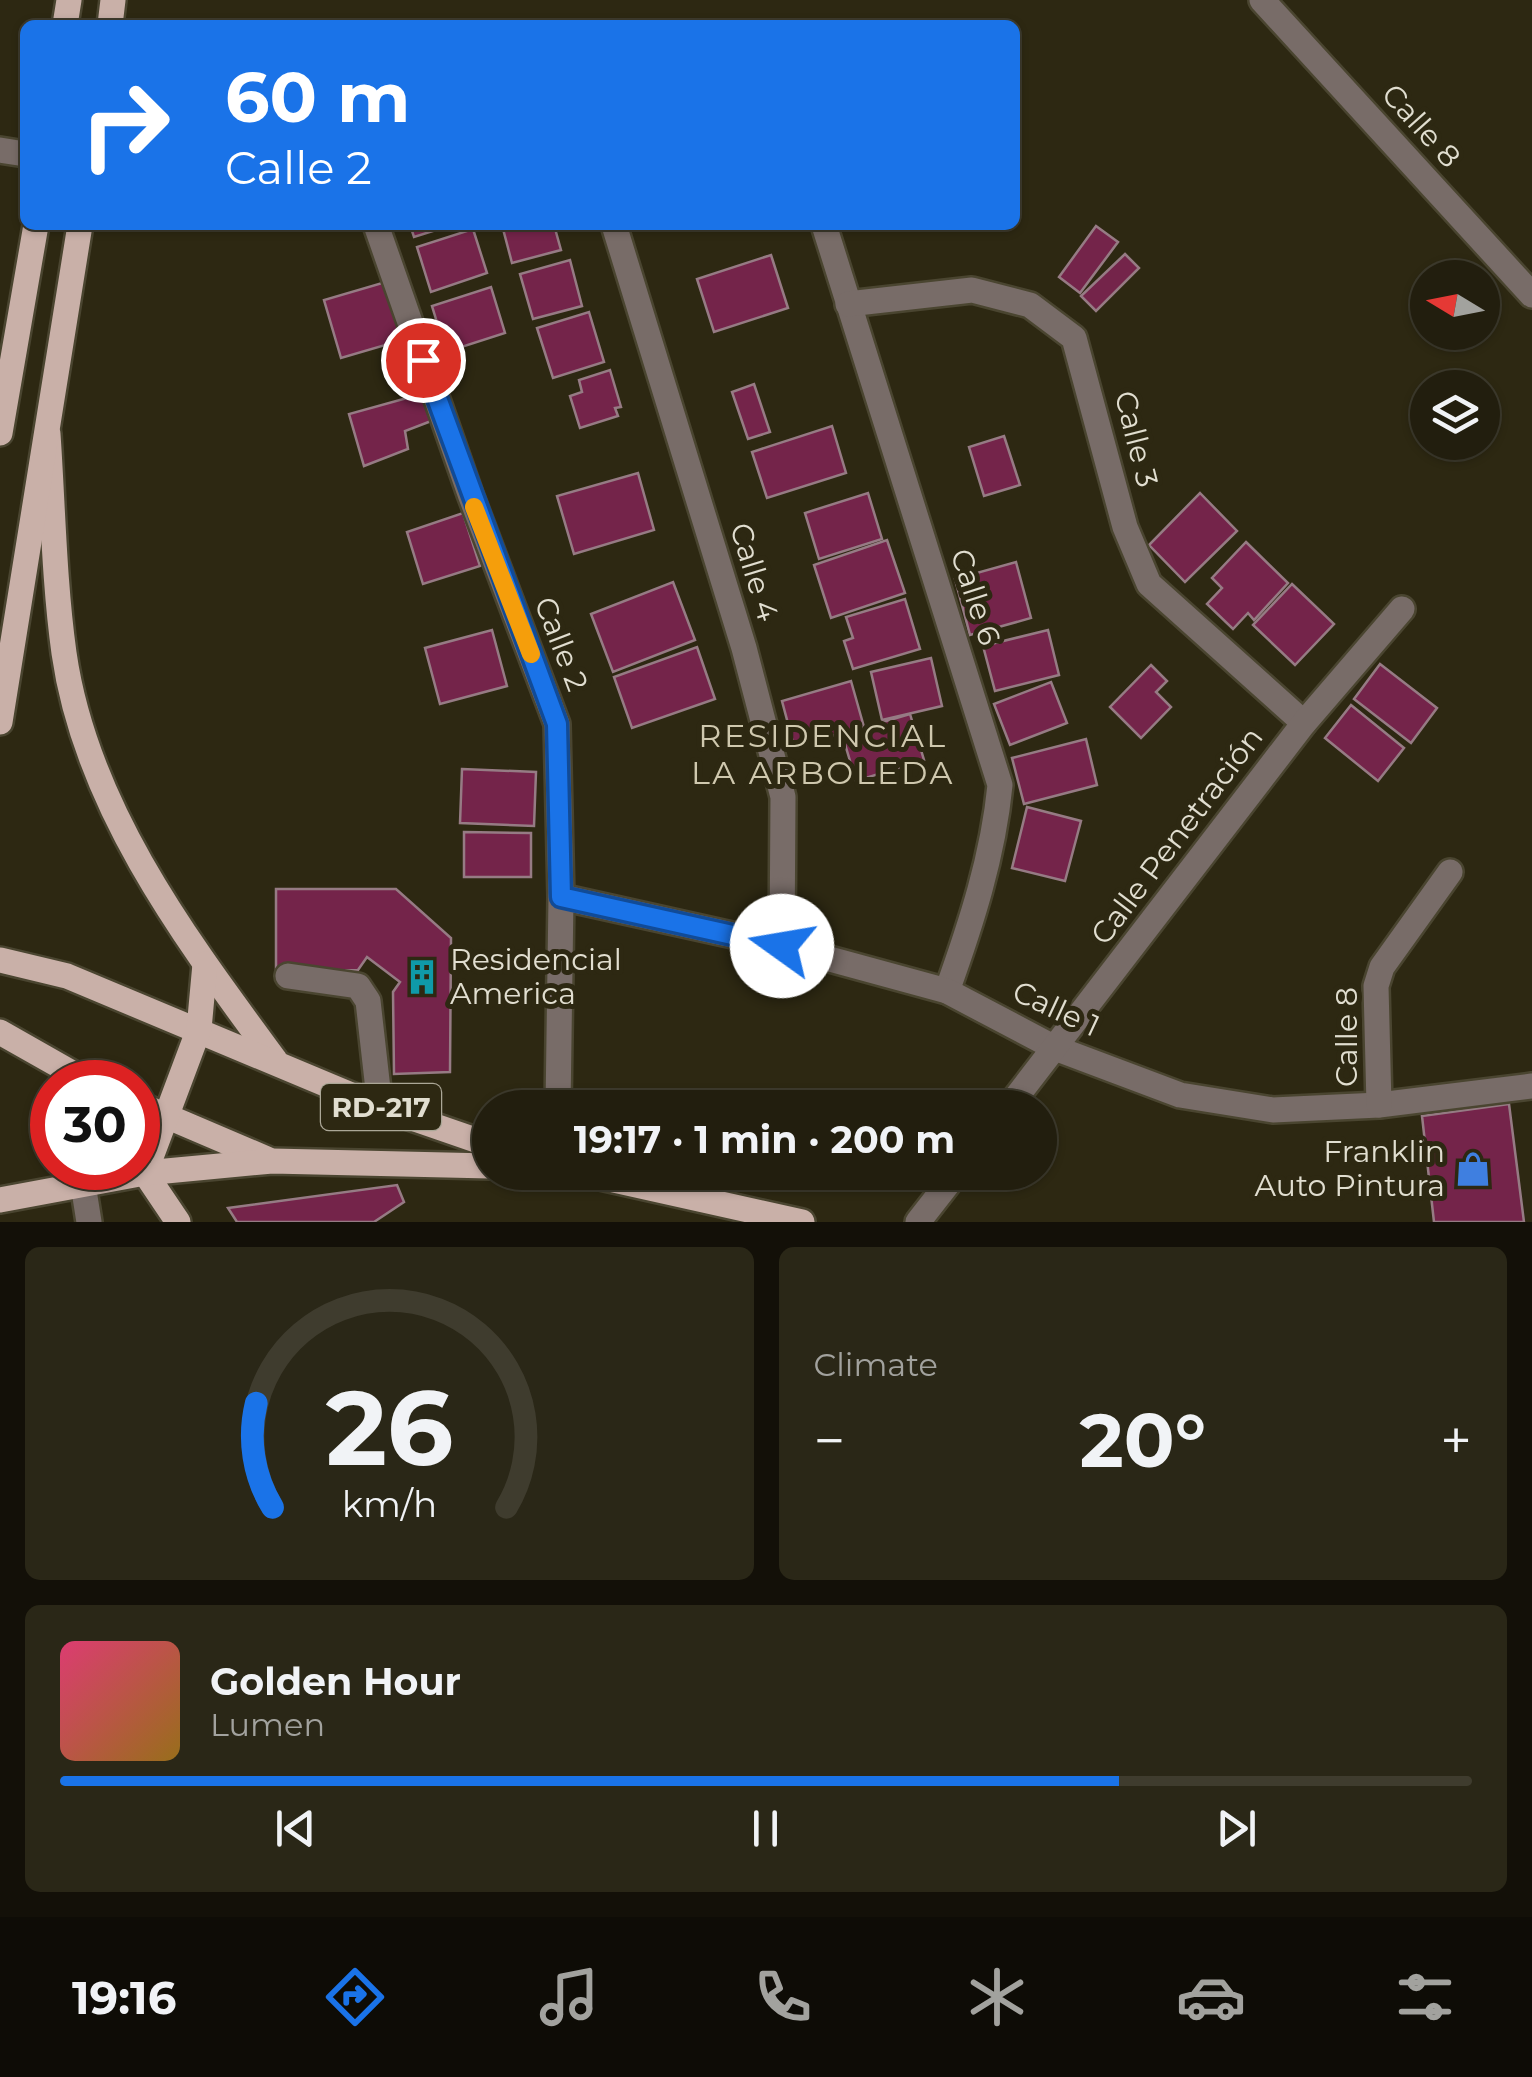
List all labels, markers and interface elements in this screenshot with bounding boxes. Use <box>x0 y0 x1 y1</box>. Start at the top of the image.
text: 60 m <box>225 54 410 140</box>
icon: right <box>60 60 190 190</box>
street label: Calle 8 <box>1374 76 1469 175</box>
text: Calle 2 <box>225 140 372 195</box>
north arrow <box>1410 260 1500 350</box>
map controls <box>1410 260 1500 460</box>
pin <box>381 318 466 403</box>
icon: arrive <box>396 333 451 388</box>
button: layers <box>1410 370 1500 460</box>
street label: Calle 3 <box>1107 387 1166 491</box>
street label: Calle 4 <box>722 518 787 626</box>
street label: Calle 6 <box>943 544 1008 650</box>
street label: Calle 2 <box>527 591 596 696</box>
district label: RESIDENCIAL LA ARBOLEDA <box>691 716 955 792</box>
street label: Calle Penetración <box>1083 720 1271 952</box>
position arrow <box>730 894 834 998</box>
place label: Residencial America <box>450 941 622 1012</box>
building icon: Residencial America <box>403 958 441 996</box>
street label: Calle 1 <box>1007 972 1106 1045</box>
street label: Calle 8 <box>1328 987 1365 1087</box>
speed limit sign: 30 <box>30 1060 160 1190</box>
road number: RD-217 <box>321 1084 441 1130</box>
text: 19:17 · 1 min · 200 m <box>574 1116 955 1163</box>
place label: Franklin Auto Pintura <box>1255 1133 1445 1204</box>
shop icon: Franklin Auto Pintura <box>1454 1150 1492 1188</box>
text: Climate <box>814 1345 938 1384</box>
text: 26 <box>325 1364 453 1491</box>
text: 20° <box>1079 1394 1206 1486</box>
text: − <box>814 1407 845 1474</box>
text: + <box>1440 1407 1472 1474</box>
text: km/h <box>342 1482 437 1526</box>
text: Golden Hour <box>210 1658 461 1705</box>
text: Lumen <box>210 1705 325 1744</box>
icon: previous <box>268 1801 323 1856</box>
icon: pause <box>738 1801 793 1856</box>
icon: next <box>1209 1801 1264 1856</box>
icon: directions <box>320 1962 390 2032</box>
icon: music <box>534 1962 604 2032</box>
icon: phone <box>748 1962 818 2032</box>
icon: climate <box>962 1962 1032 2032</box>
icon: car <box>1176 1962 1246 2032</box>
icon: filters <box>1390 1962 1460 2032</box>
text: 19:16 <box>72 1970 176 2025</box>

